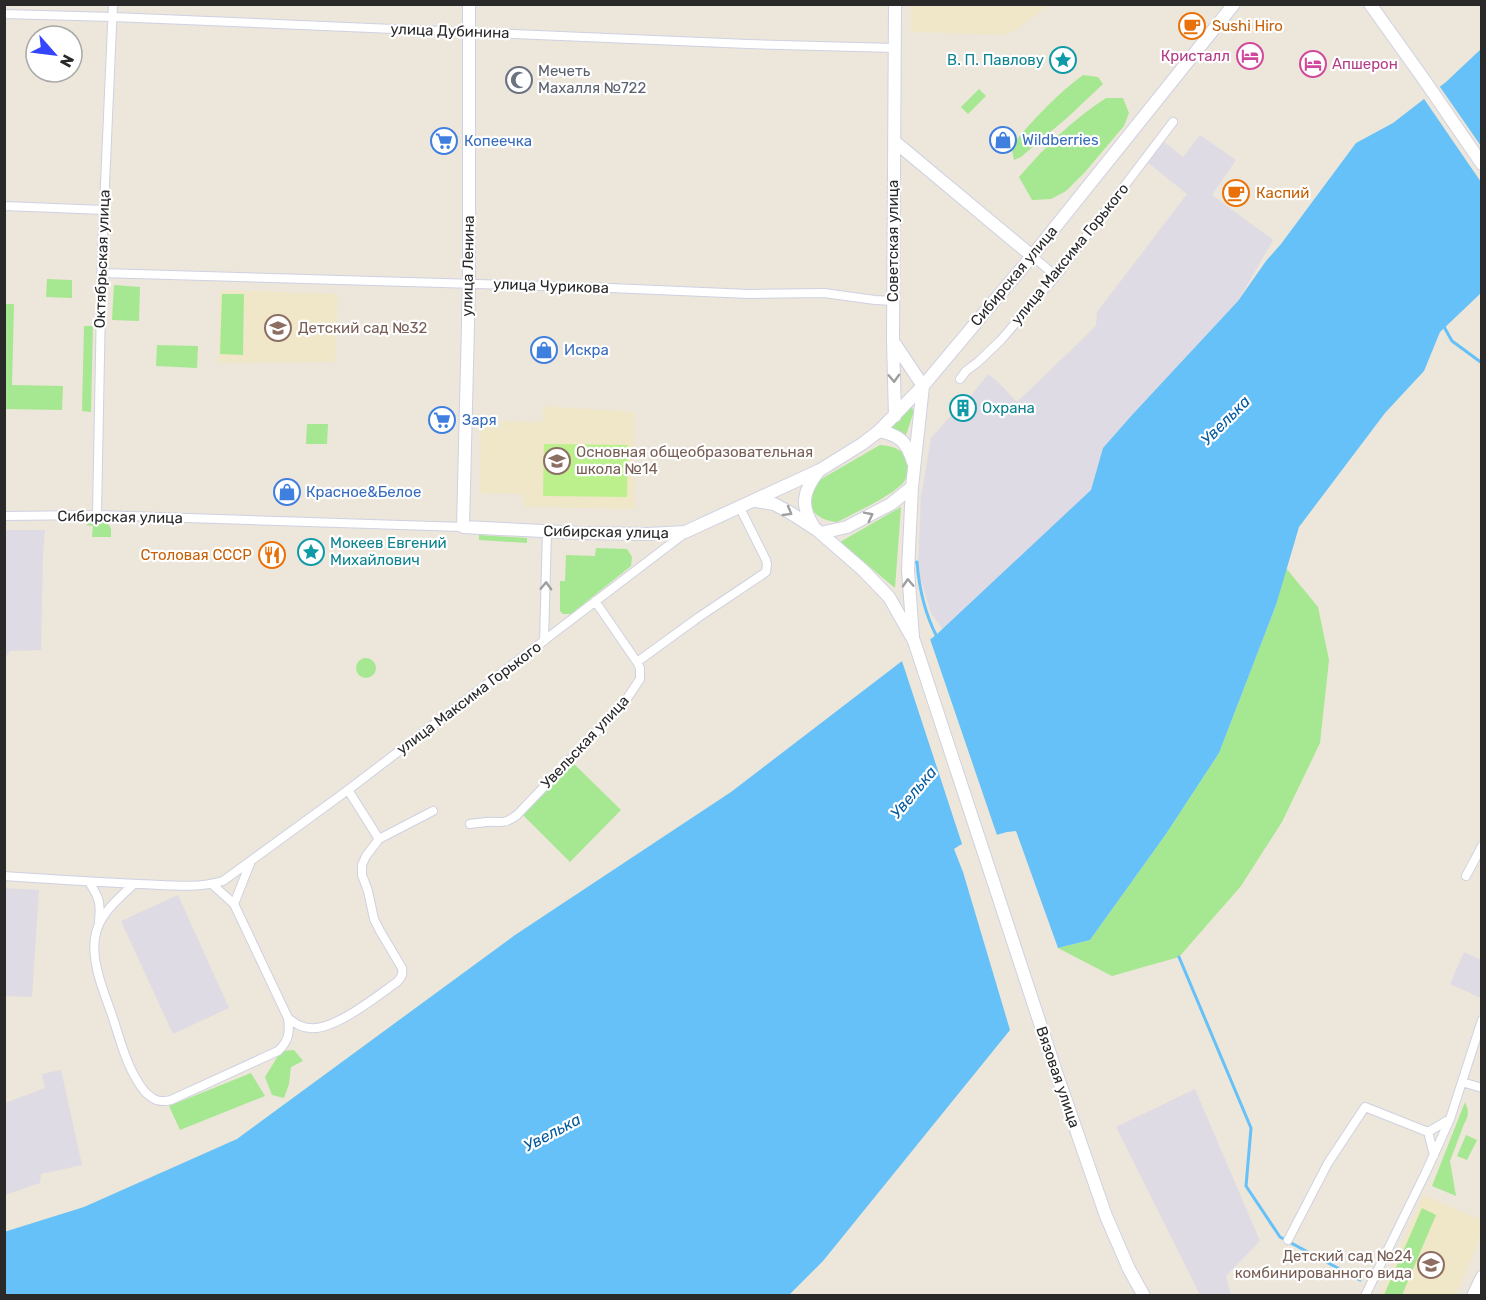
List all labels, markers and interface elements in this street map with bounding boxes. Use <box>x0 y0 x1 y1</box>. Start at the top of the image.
cafe icon: Sushi Hiro <box>1177 11 1207 41</box>
place label: Sushi Hiro <box>1212 17 1283 35</box>
street label: улица Дубинина <box>390 20 510 42</box>
north arrow <box>24 24 84 84</box>
hotel icon: Кристалл <box>1235 41 1265 71</box>
place icon: В. П. Павлову <box>1048 45 1078 75</box>
place label: Кристалл <box>1161 47 1230 65</box>
hotel icon: Апшерон <box>1298 49 1328 79</box>
text: N <box>56 51 78 70</box>
place label: В. П. Павлову <box>947 51 1044 69</box>
place label: Апшерон <box>1332 55 1398 73</box>
place label: Мечеть Махалля №722 <box>538 62 646 97</box>
mosque icon: Мечеть Махалля №722 <box>504 65 534 95</box>
shop icon: Wildberries <box>988 125 1018 155</box>
supermarket icon: Копеечка <box>429 126 459 156</box>
place label: Wildberries <box>1022 131 1099 149</box>
place label: Копеечка <box>464 132 532 150</box>
cafe icon: Каспий <box>1221 178 1251 208</box>
street label: Советская улица <box>884 180 902 302</box>
street label: улица Максима Горького <box>1007 180 1133 328</box>
place label: Каспий <box>1256 184 1309 202</box>
street label: Октябрьская улица <box>91 189 113 329</box>
street label: улица Ленина <box>458 215 478 317</box>
street label: Сибирская улица <box>967 222 1061 330</box>
street label: улица Чурикова <box>493 275 609 297</box>
school or university icon: Детский сад №32 <box>263 313 293 343</box>
place label: Детский сад №32 <box>298 319 428 337</box>
shop icon: Искра <box>529 335 559 365</box>
place label: Искра <box>564 341 609 359</box>
one-way arrow <box>887 374 900 383</box>
water label: Увелька <box>1197 392 1254 449</box>
building icon: Охрана <box>948 393 978 423</box>
place label: Охрана <box>982 399 1035 417</box>
supermarket icon: Заря <box>427 405 457 435</box>
place label: Заря <box>462 411 497 429</box>
place label: Основная общеобразовательная школа №14 <box>576 443 813 478</box>
school or university icon: Основная общеобразовательная школа №14 <box>542 446 572 476</box>
shop icon: Красное&Белое <box>272 477 302 507</box>
place label: Красное&Белое <box>306 483 421 501</box>
one-way arrow <box>782 505 792 516</box>
street label: Сибирская улица <box>57 507 183 527</box>
one-way arrow <box>863 511 874 523</box>
street label: Сибирская улица <box>543 522 669 542</box>
place label: Мокеев Евгений Михайлович <box>330 534 447 569</box>
place icon: Мокеев Евгений Михайлович <box>296 537 326 567</box>
restaurant icon: Столовая СССР <box>257 540 287 570</box>
place label: Столовая СССР <box>140 546 252 564</box>
one-way arrow <box>902 578 915 587</box>
one-way arrow <box>539 582 552 591</box>
street label: улица Максима Горького <box>393 638 545 758</box>
street label: Увельская улица <box>537 692 633 792</box>
water label: Увелька <box>886 763 941 822</box>
street label: Вязовая улица <box>1032 1024 1084 1130</box>
water label: Увелька <box>521 1110 584 1155</box>
place label: Детский сад №24 комбинированного вида <box>1235 1247 1412 1282</box>
school or university icon: Детский сад №24 комбинированного вида <box>1416 1250 1446 1280</box>

